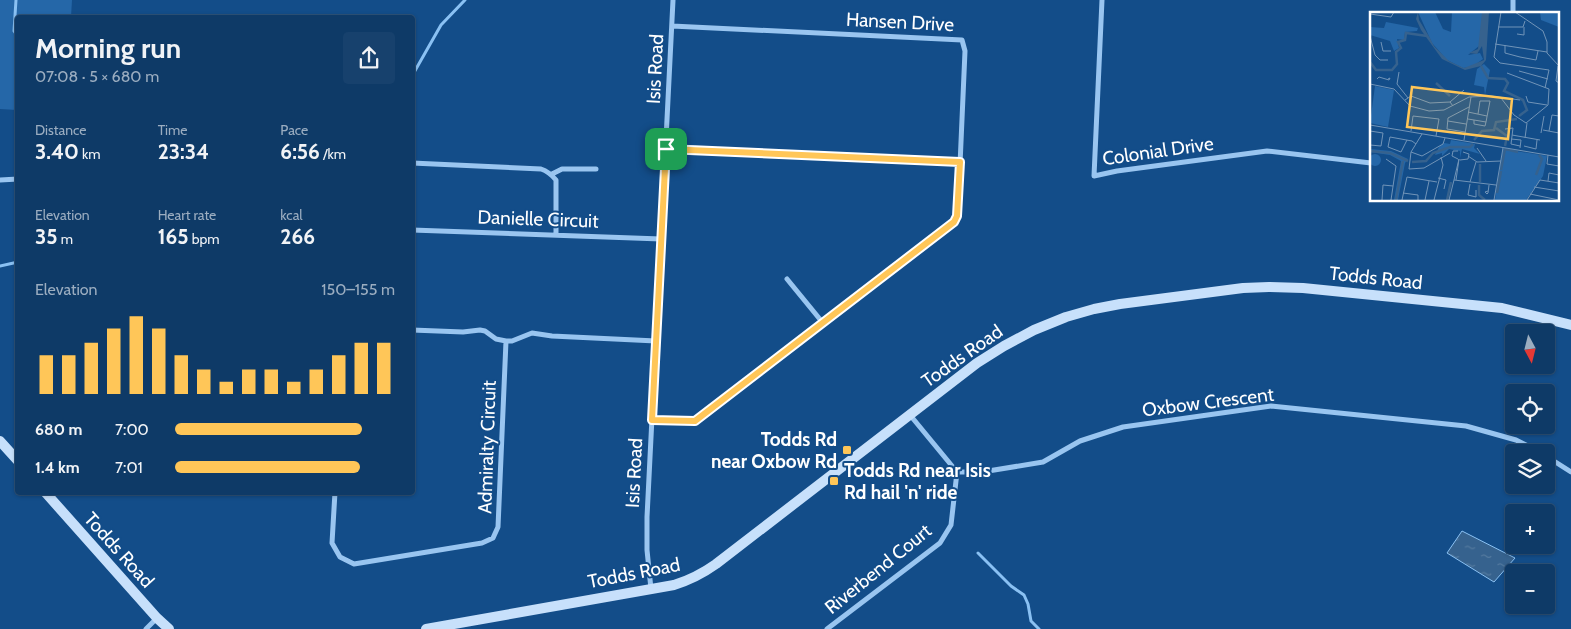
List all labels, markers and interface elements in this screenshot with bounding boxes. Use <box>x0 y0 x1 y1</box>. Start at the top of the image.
street label: Hansen Drive <box>845 8 955 36</box>
inset map <box>1370 12 1558 201</box>
text: Morning run <box>35 31 181 65</box>
button: share <box>343 32 395 84</box>
street label: Isis Road <box>642 33 668 105</box>
text: 07:08 · 5 × 680 m <box>35 67 159 86</box>
text: Distance <box>35 121 87 139</box>
text: Time <box>158 121 187 139</box>
text: Pace <box>280 121 308 139</box>
pin <box>645 128 687 170</box>
street label: Colonial Drive <box>1101 132 1215 170</box>
icon: arrive <box>652 135 680 163</box>
text: 3.40 <box>35 139 79 164</box>
text: 23:34 <box>158 139 209 164</box>
text: 6:56 <box>280 139 320 164</box>
text: km <box>79 145 101 163</box>
text: /km <box>320 145 346 163</box>
street label: Danielle Circuit <box>477 205 600 233</box>
text: Elevation <box>35 206 90 224</box>
text: Heart rate <box>158 206 216 224</box>
text: kcal <box>280 206 303 224</box>
text: 35 <box>35 224 58 249</box>
text: 165 <box>158 224 188 249</box>
text: 266 <box>280 224 315 249</box>
text: m <box>58 230 73 248</box>
text: bpm <box>188 230 219 248</box>
street label: Todds Road <box>1328 262 1424 294</box>
text: Elevation <box>35 280 98 299</box>
text: 150–155 m <box>321 280 395 299</box>
street label: Todds Road <box>917 320 1007 392</box>
north arrow <box>1505 324 1555 374</box>
map controls <box>1505 324 1555 614</box>
street label: Admiralty Circuit <box>473 379 501 514</box>
street label: Oxbow Crescent <box>1141 382 1276 421</box>
button: locate <box>1505 384 1555 434</box>
text: 680 m <box>35 420 82 439</box>
text: 7:00 <box>115 420 149 439</box>
place label: Todds Rd near Oxbow Rd <box>711 428 837 473</box>
street label: Isis Road <box>621 437 647 509</box>
marker: Todds Rd near Oxbow Rd <box>841 444 853 456</box>
button: layers <box>1505 444 1555 494</box>
text: 1.4 km <box>35 458 80 477</box>
text: 7:01 <box>115 458 143 477</box>
place label: Todds Rd near Isis Rd hail 'n' ride <box>844 459 991 504</box>
marker: Todds Rd near Isis Rd hail 'n' ride <box>828 475 840 487</box>
button: + <box>1505 504 1555 554</box>
street label: Todds Road <box>79 508 159 592</box>
street label: Riverbend Court <box>820 519 936 619</box>
street label: Todds Road <box>586 553 682 593</box>
button: − <box>1505 564 1555 614</box>

